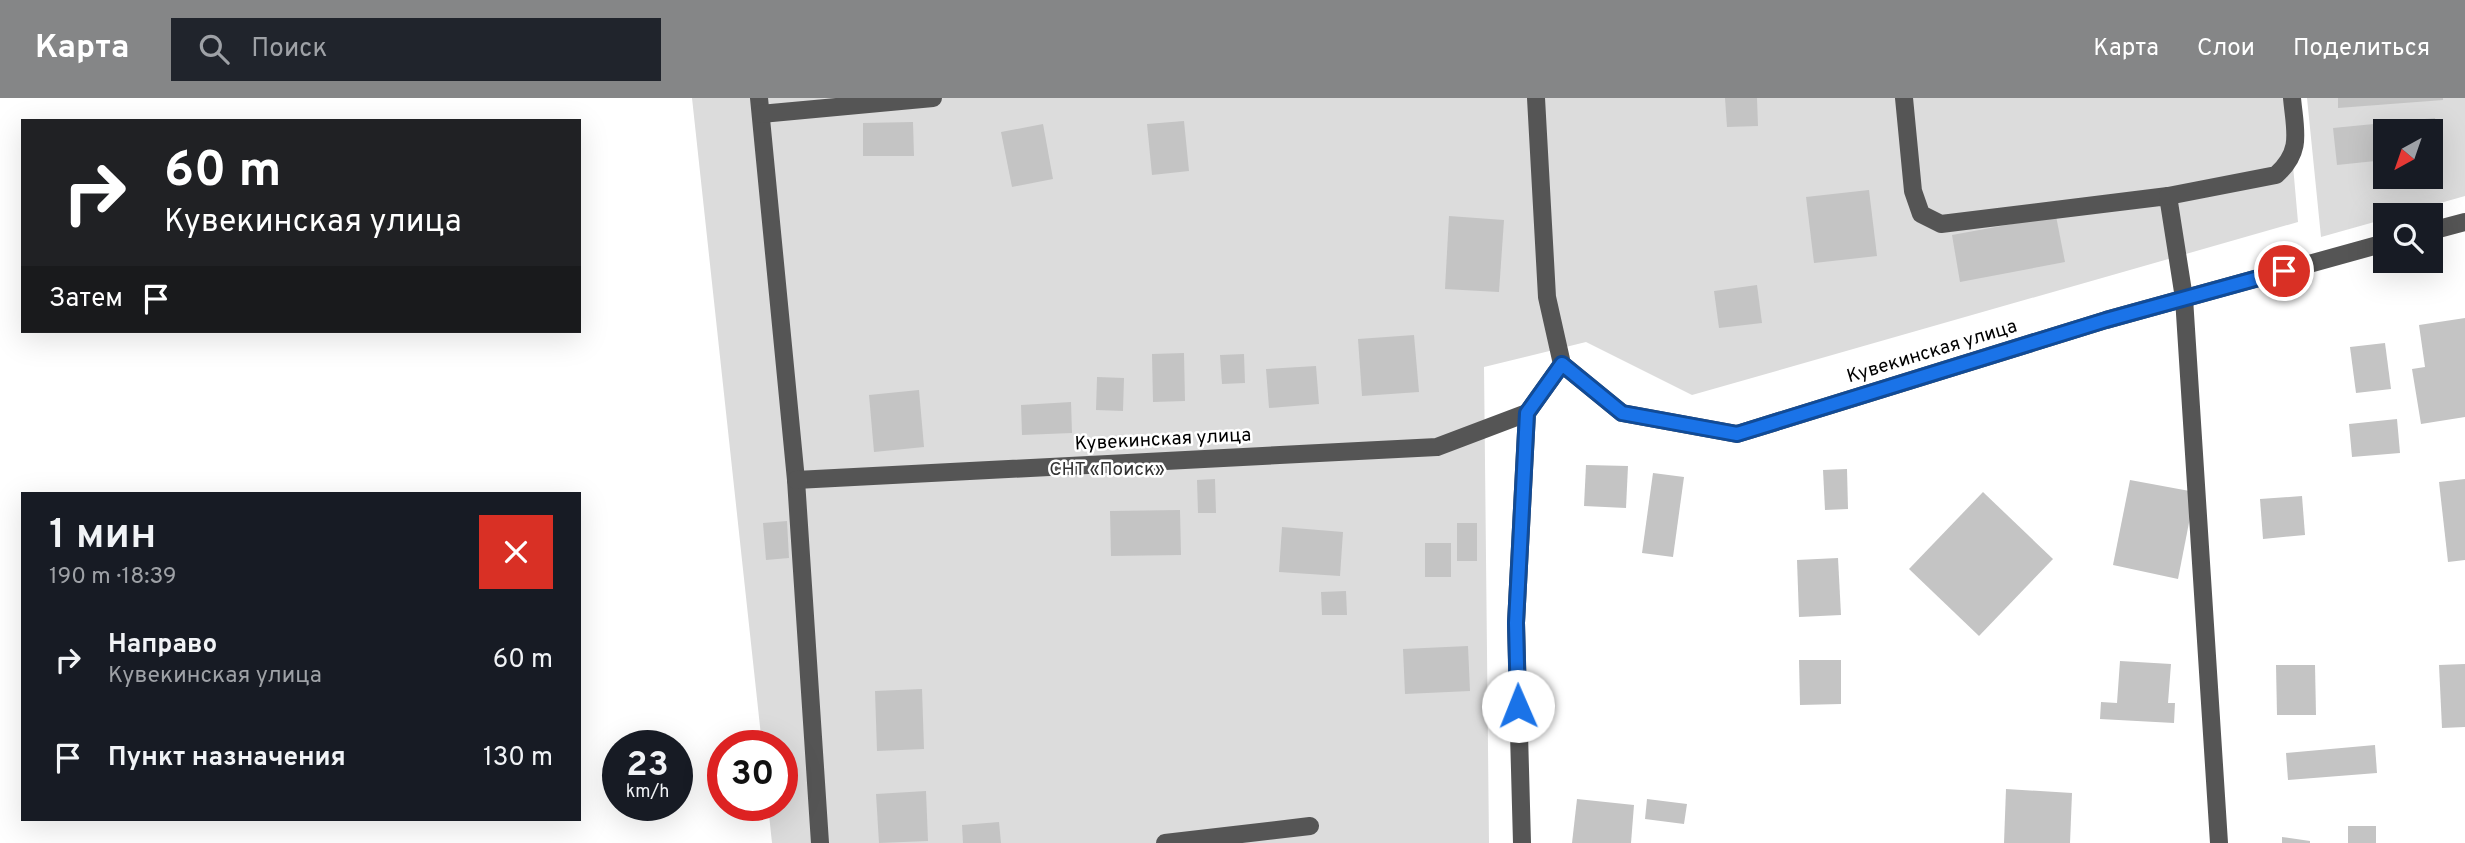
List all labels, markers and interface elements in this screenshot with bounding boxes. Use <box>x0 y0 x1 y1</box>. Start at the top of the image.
search box <box>171 18 661 81</box>
text: Карта <box>35 28 129 70</box>
icon: search <box>195 30 233 68</box>
text: Поиск <box>251 33 327 66</box>
text: Карта <box>2093 34 2159 64</box>
text: Слои <box>2197 34 2255 64</box>
text: Поделиться <box>2293 34 2430 64</box>
north arrow <box>2373 119 2443 189</box>
map controls <box>2373 119 2443 273</box>
text: 60 m <box>164 142 282 204</box>
icon: right <box>49 147 140 238</box>
text: Кувекинская улица <box>164 203 462 243</box>
button: search <box>2373 203 2443 273</box>
pin <box>2254 241 2314 301</box>
icon: arrive <box>2265 252 2303 290</box>
icon: arrive <box>137 280 175 318</box>
text: Затем <box>49 283 123 316</box>
street label: Кувекинская улица <box>1844 315 2020 389</box>
street label: Кувекинская улица <box>1074 423 1252 457</box>
park label: СНТ «Поиск» <box>1049 458 1165 482</box>
text: 1 мин <box>49 510 156 563</box>
button: close <box>479 515 553 589</box>
text: 190 m · 18:39 <box>49 563 177 592</box>
text: Направо <box>108 629 217 662</box>
icon: right <box>49 641 87 679</box>
text: 60 m <box>493 644 553 677</box>
text: Кувекинская улица <box>108 662 322 691</box>
position arrow <box>1481 669 1555 743</box>
speed limit sign: 30 <box>707 730 798 821</box>
icon: arrive <box>49 739 87 777</box>
text: Пункт назначения <box>108 742 346 775</box>
text: 130 m <box>483 742 553 775</box>
text: 23 <box>626 744 669 788</box>
text: km/h <box>626 781 669 804</box>

